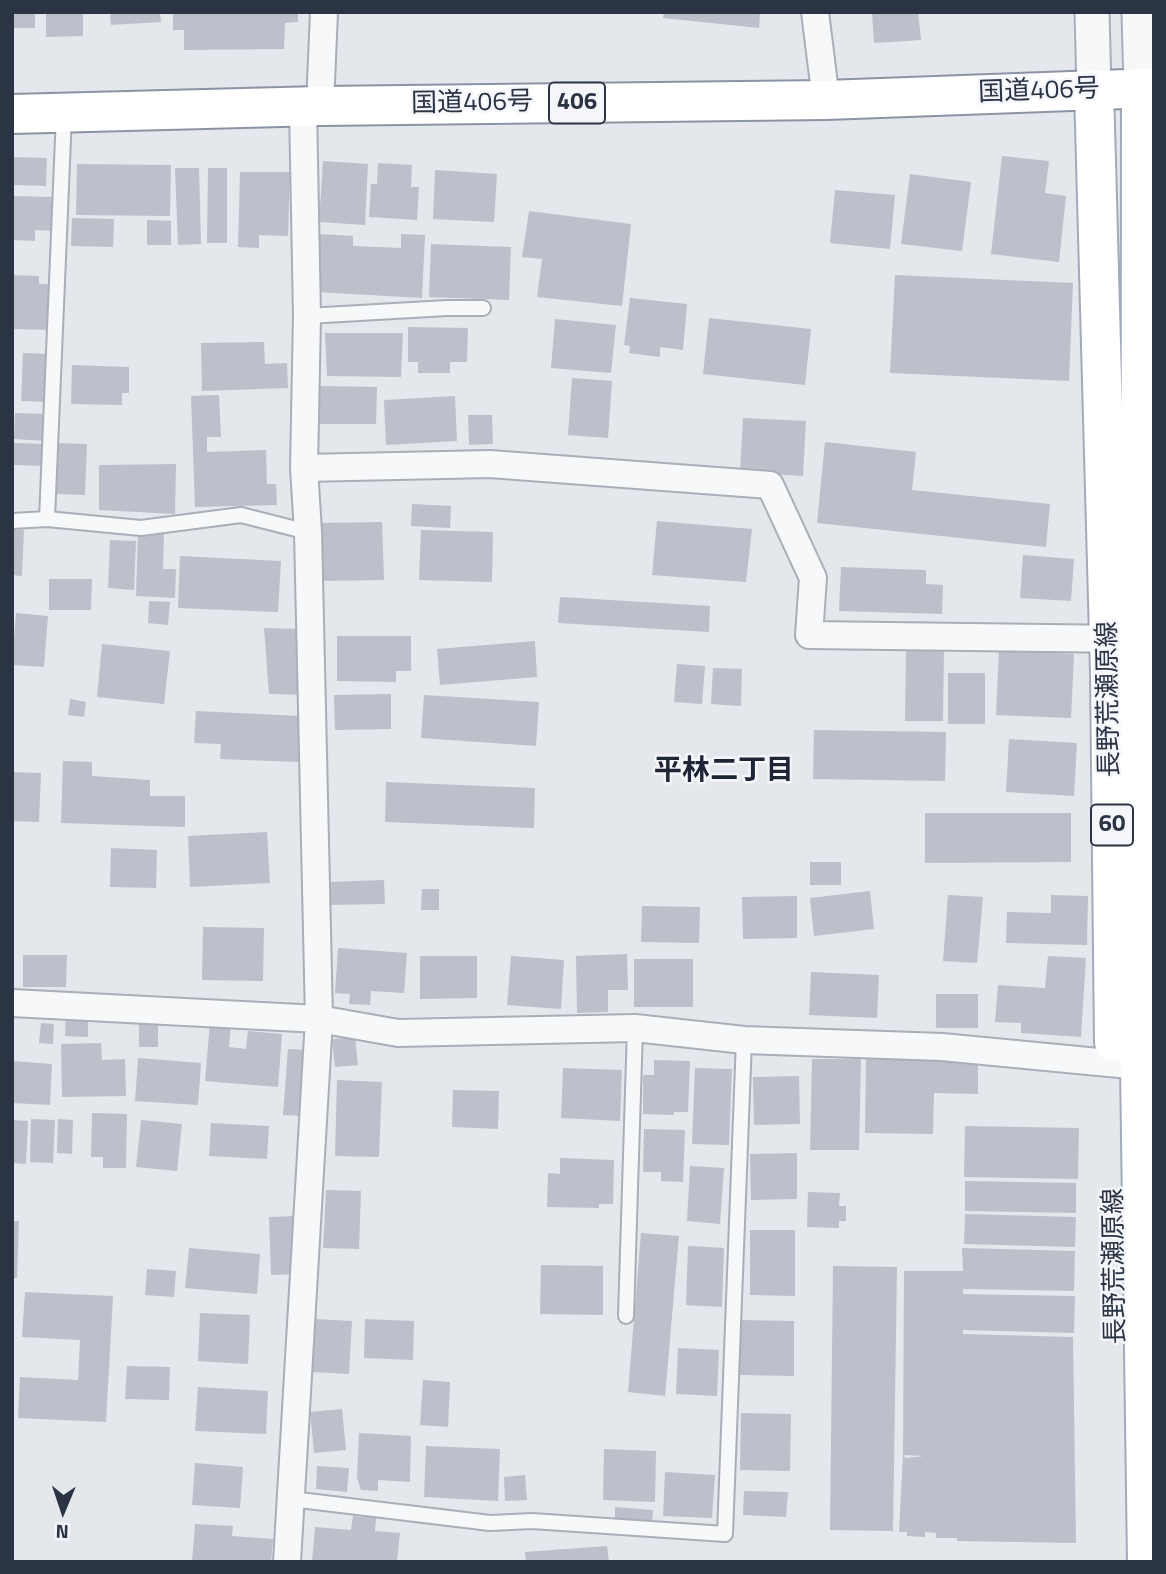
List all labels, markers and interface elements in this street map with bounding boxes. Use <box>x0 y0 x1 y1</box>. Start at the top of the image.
street label: 国道406号 <box>978 74 1100 110</box>
road number: 406 <box>549 82 605 124</box>
street label: 国道406号 <box>411 87 533 121</box>
street label: 長野荒瀬原線 <box>1093 621 1127 777</box>
district label: 平林二丁目 <box>654 755 794 789</box>
road number: 60 <box>1091 804 1133 846</box>
street label: 長野荒瀬原線 <box>1099 1188 1133 1344</box>
north arrow <box>28 1476 98 1546</box>
text: N <box>55 1518 69 1547</box>

